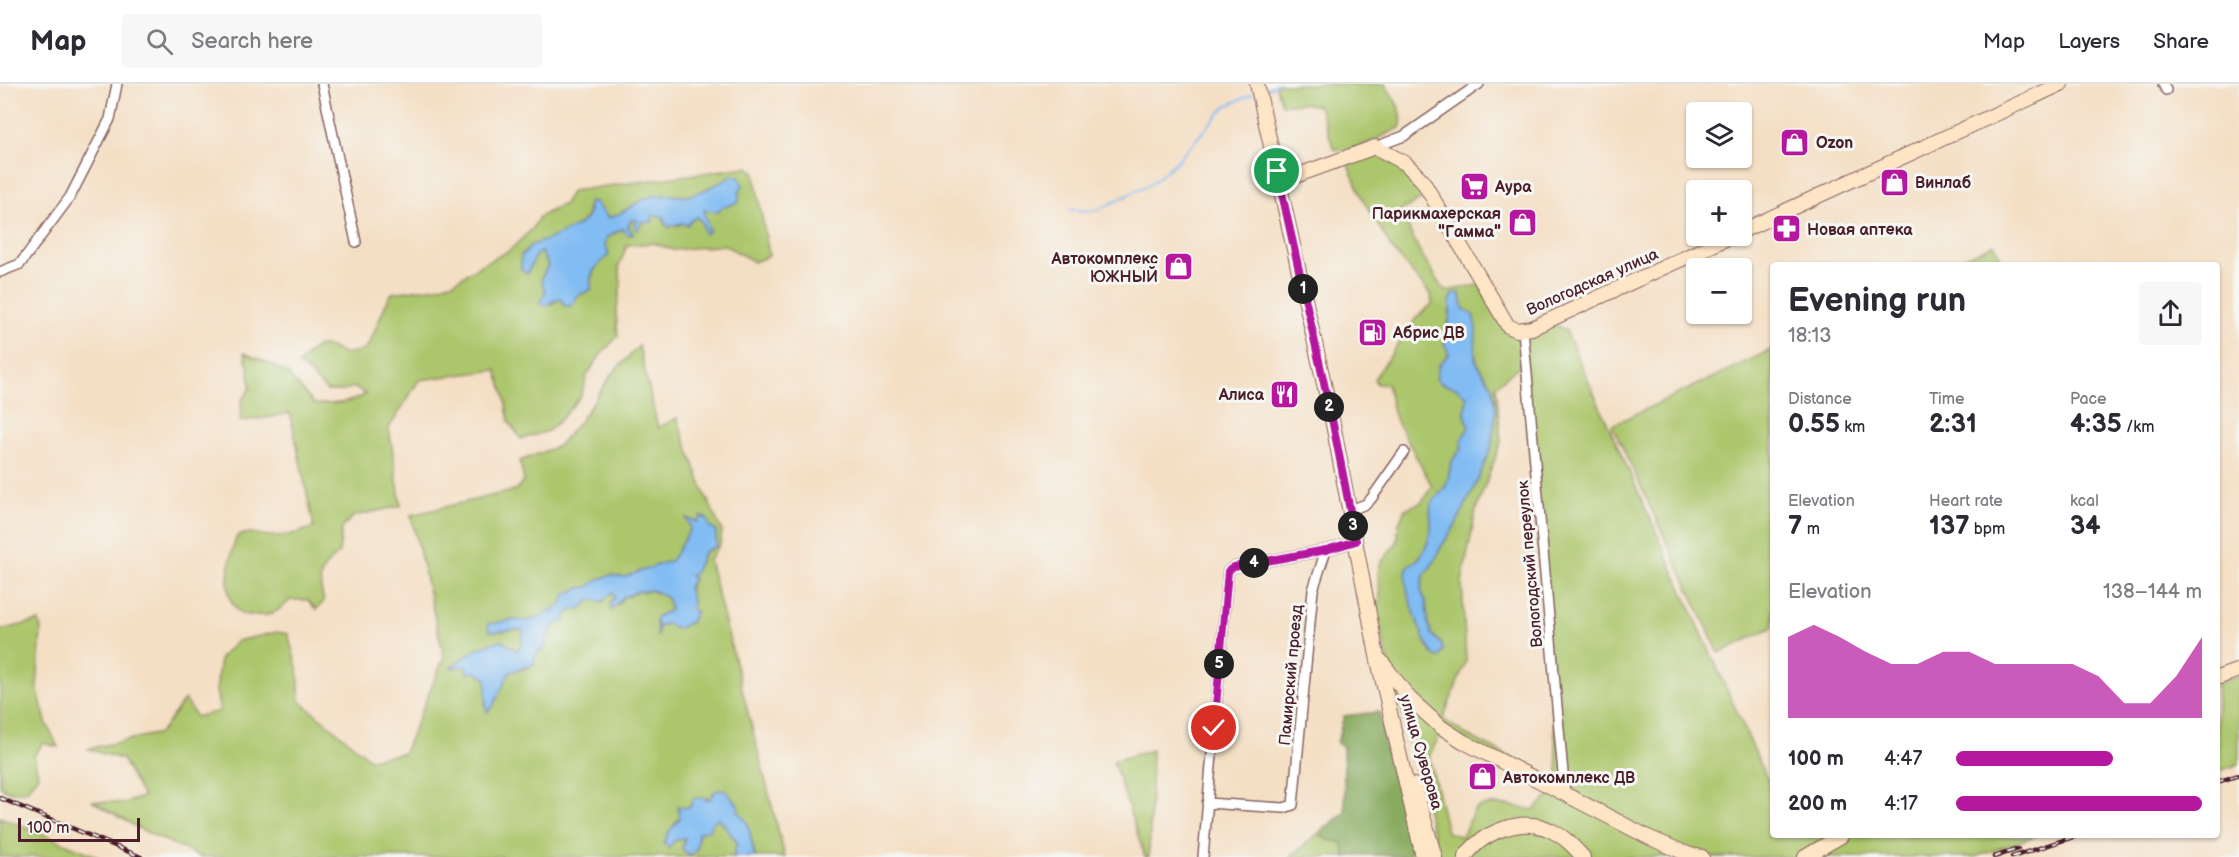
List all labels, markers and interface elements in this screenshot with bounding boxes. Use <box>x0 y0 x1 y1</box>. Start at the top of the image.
search box <box>122 14 542 68</box>
text: Map <box>30 25 86 58</box>
icon: search <box>143 25 176 58</box>
text: Search here <box>191 28 313 55</box>
text: Map <box>1983 29 2025 54</box>
text: Layers <box>2058 29 2120 54</box>
text: Share <box>2153 29 2209 54</box>
map controls <box>1686 102 1752 324</box>
button: layers <box>1686 102 1752 168</box>
shop icon: Ozon <box>1779 126 1811 158</box>
place label: Ozon <box>1816 134 1853 153</box>
pin <box>1251 145 1302 196</box>
icon: arrive <box>1260 154 1293 187</box>
shop icon: Винлаб <box>1878 166 1910 198</box>
supermarket icon: Аура <box>1458 170 1490 202</box>
place label: Винлаб <box>1915 174 1971 193</box>
place label: Аура <box>1494 178 1532 197</box>
button: + <box>1686 180 1752 246</box>
place label: Парикмахерская "Гамма" <box>1372 205 1501 242</box>
shop icon: Парикмахерская "Гамма" <box>1506 206 1538 238</box>
pharmacy icon: Новая аптека <box>1770 213 1802 245</box>
place label: Новая аптека <box>1807 221 1913 240</box>
street label: Вологодская улица <box>1524 245 1662 320</box>
place label: Автокомплекс ЮЖНЫЙ <box>1050 250 1158 287</box>
shop icon: Автокомплекс ЮЖНЫЙ <box>1163 251 1195 283</box>
button: − <box>1686 258 1752 324</box>
pin: 1 <box>1288 274 1318 304</box>
text: 1 <box>1300 279 1306 298</box>
text: Evening run <box>1788 281 1966 321</box>
button: share <box>2139 282 2202 345</box>
fuel station icon: Абрис ДВ <box>1356 316 1388 348</box>
place label: Абрис ДВ <box>1392 324 1465 343</box>
text: 18:13 <box>1788 324 1831 348</box>
restaurant icon: Алиса <box>1269 378 1301 410</box>
place label: Алиса <box>1218 386 1265 405</box>
text: Distance <box>1788 390 1852 409</box>
text: Time <box>1929 390 1964 409</box>
text: Pace <box>2070 390 2106 409</box>
pin: 2 <box>1314 392 1344 422</box>
text: 2 <box>1324 397 1334 416</box>
text: 0.55 <box>1788 409 1840 440</box>
text: 2:31 <box>1929 409 1977 440</box>
text: 4:35 <box>2070 409 2122 440</box>
text: km <box>1840 418 1865 437</box>
text: /km <box>2122 418 2154 437</box>
street label: Вологодский переулок <box>1514 479 1547 648</box>
text: Elevation <box>1788 492 1855 511</box>
text: Heart rate <box>1929 492 2003 511</box>
text: kcal <box>2070 492 2099 511</box>
pin: 3 <box>1338 511 1368 541</box>
text: 7 <box>1788 511 1802 542</box>
text: 137 <box>1929 511 1969 542</box>
text: 34 <box>2070 511 2101 542</box>
text: 3 <box>1348 516 1358 535</box>
text: m <box>1802 520 1820 539</box>
text: bpm <box>1969 520 2005 539</box>
pin: 4 <box>1239 548 1269 578</box>
text: 4 <box>1249 553 1259 572</box>
text: Elevation <box>1788 580 1871 604</box>
text: 138–144 m <box>2103 580 2202 604</box>
street label: Памирский проезд <box>1276 603 1307 747</box>
pin: 5 <box>1204 649 1234 679</box>
text: 5 <box>1214 654 1224 673</box>
street label: улица Суворова <box>1395 693 1446 813</box>
pin <box>1188 702 1239 753</box>
icon: check <box>1197 711 1230 744</box>
text: 100 m <box>1788 747 1844 771</box>
text: 4:47 <box>1884 747 1922 771</box>
shop icon: Автокомплекс ДВ <box>1466 761 1498 793</box>
place label: Автокомплекс ДВ <box>1502 769 1635 788</box>
text: 200 m <box>1788 792 1847 816</box>
text: 4:17 <box>1884 792 1918 816</box>
scale bar <box>18 815 140 842</box>
text: 100 m <box>27 819 70 838</box>

